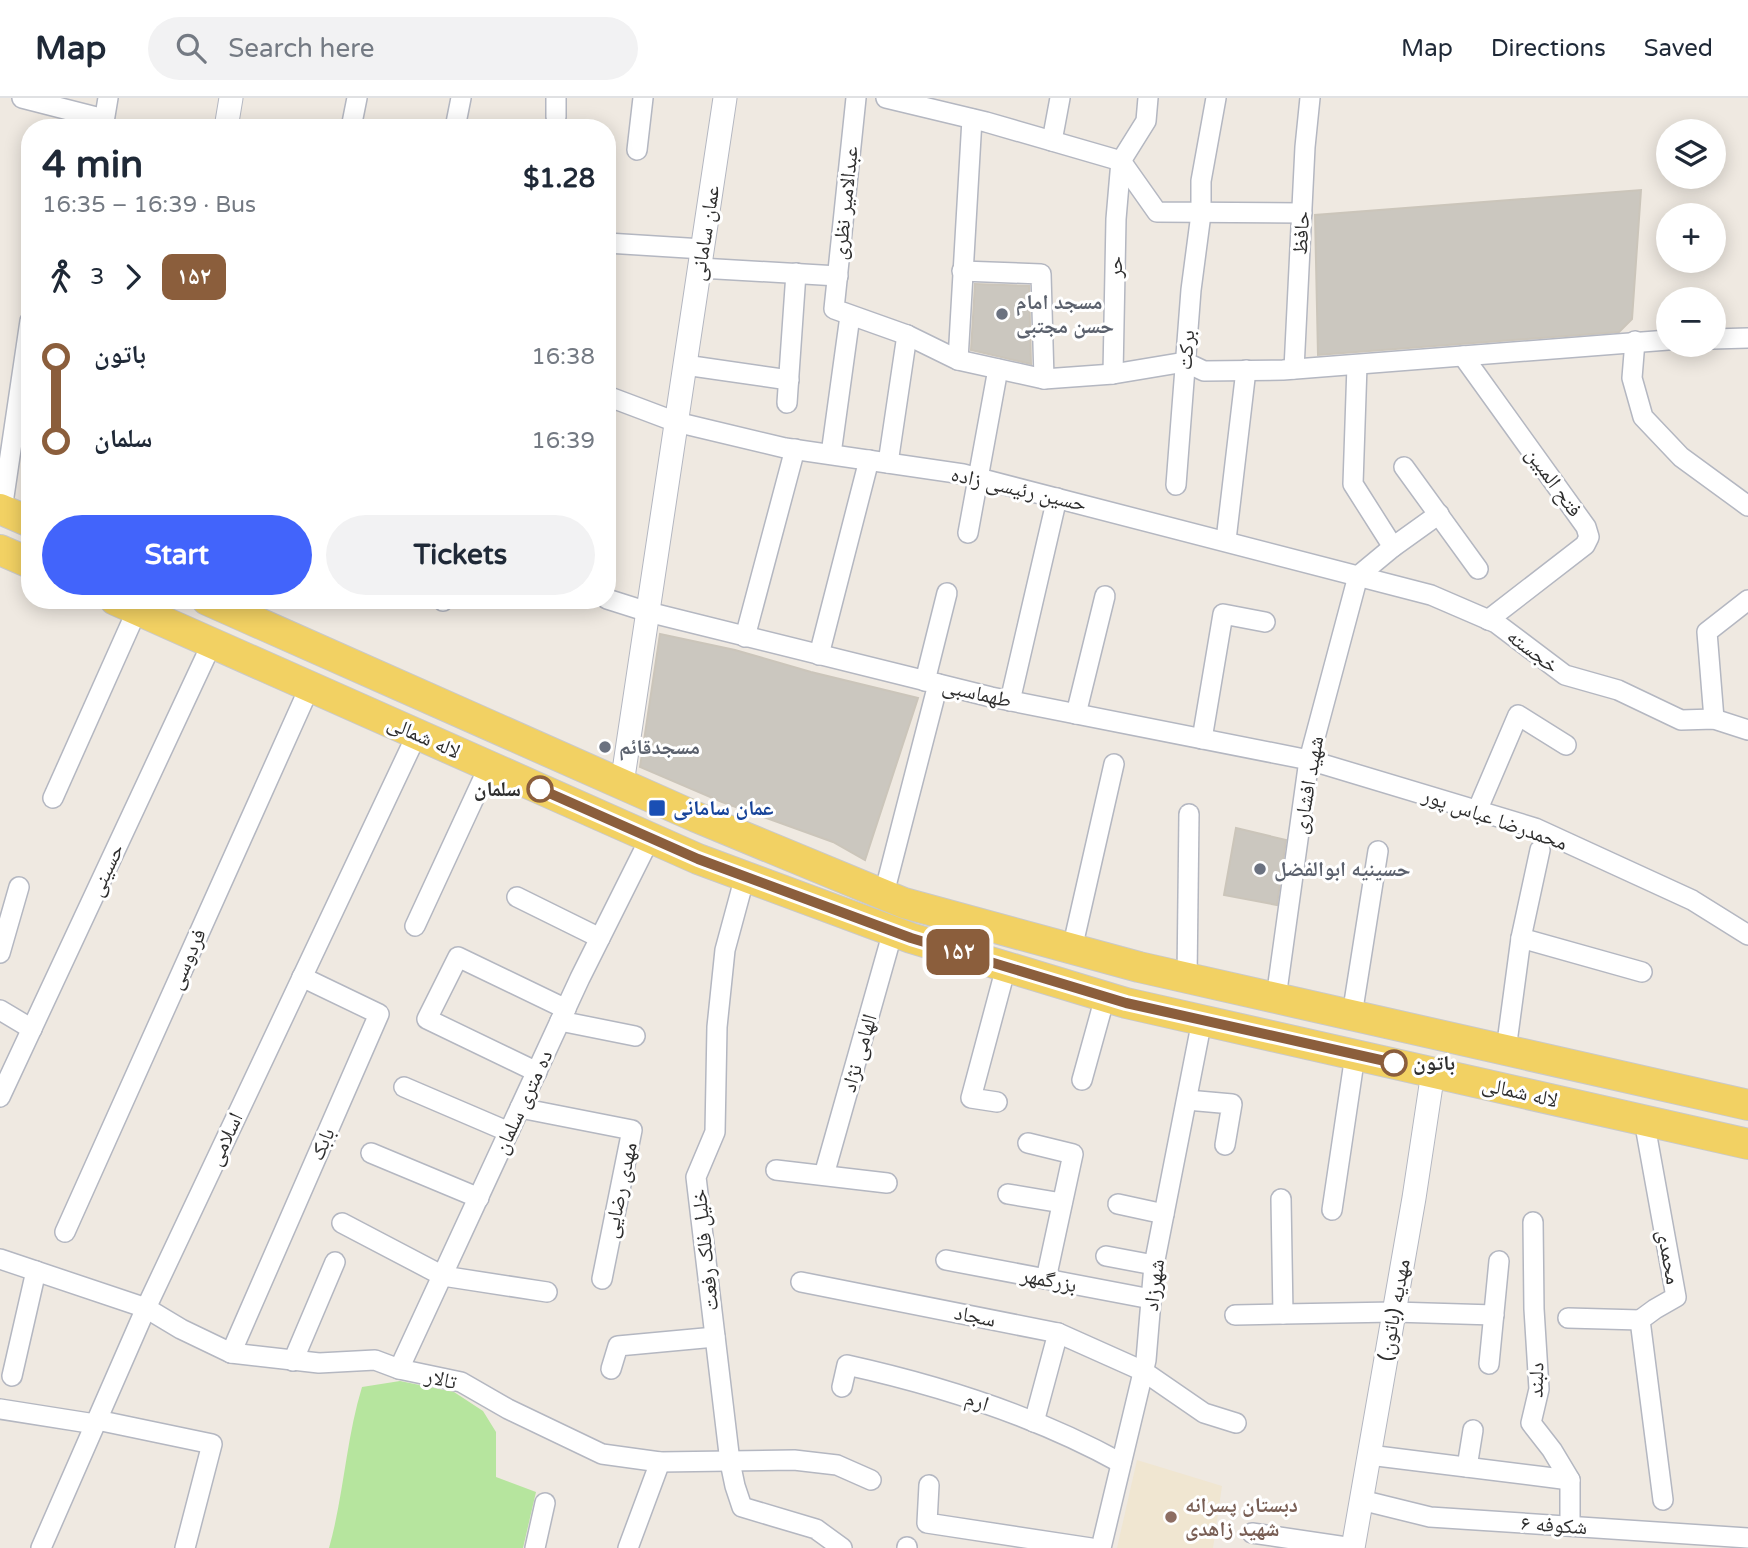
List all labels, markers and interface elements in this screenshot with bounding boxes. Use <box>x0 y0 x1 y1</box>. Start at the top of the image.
search box <box>148 17 638 80</box>
text: Map <box>35 29 106 68</box>
icon: search <box>172 29 210 67</box>
text: Search here <box>228 33 374 64</box>
text: Map <box>1401 34 1453 63</box>
text: Directions <box>1491 34 1606 63</box>
text: Saved <box>1644 34 1713 63</box>
map controls <box>1656 119 1726 357</box>
button: layers <box>1656 119 1726 189</box>
text: 4 min <box>42 142 143 188</box>
street label: عبدالامیر نظری <box>827 145 864 261</box>
text: $1.28 <box>523 163 595 194</box>
street label: عمان سامانی <box>686 183 725 283</box>
text: 16:35 – 16:39 · Bus <box>42 191 256 219</box>
button: + <box>1656 203 1726 273</box>
street label: حافظ <box>1288 211 1315 256</box>
street label: حر <box>1103 256 1128 279</box>
icon: walk <box>42 258 80 296</box>
icon: forward <box>114 258 152 296</box>
text: ۱۵۲ <box>176 262 212 291</box>
text: 3 <box>90 263 104 291</box>
button: − <box>1656 287 1726 357</box>
place label: مسجد امام حسن مجتبی <box>1016 290 1114 339</box>
marker: مسجد امام حسن مجتبی <box>994 306 1010 322</box>
street label: برکت <box>1173 329 1200 371</box>
text: باتون <box>94 339 146 370</box>
text: 16:38 <box>531 343 595 371</box>
text: سلمان <box>94 423 153 454</box>
text: 16:39 <box>531 427 595 455</box>
street label: فتح المبین <box>1520 443 1587 522</box>
street label: حسین رئیسی زاده <box>949 462 1089 517</box>
button: Start <box>42 515 312 595</box>
button: Tickets <box>326 515 595 595</box>
street label: خجسته <box>1502 624 1564 679</box>
street label: طهماسبی <box>940 673 1014 714</box>
street label: لاله شمالی <box>384 710 464 765</box>
street label: شهید افشاری <box>1288 734 1329 836</box>
place label: مسجدقائم <box>619 735 700 761</box>
marker: مسجدقائم <box>597 739 613 755</box>
marker: سلمان <box>527 776 553 802</box>
place label: سلمان <box>474 777 521 802</box>
street label: محمدرضا عباس پور <box>1418 783 1571 856</box>
place label: عمان سامانی <box>673 796 774 821</box>
marker: عمان سامانی <box>647 798 667 818</box>
street label: حسینی <box>83 840 129 901</box>
place label: حسینیه ابوالفضل <box>1274 857 1411 882</box>
marker: حسینیه ابوالفضل <box>1252 861 1268 877</box>
street label: فردوسی <box>163 925 212 994</box>
line badge: ۱۵۲ <box>918 929 998 975</box>
text: ۱۵۲ <box>940 937 976 966</box>
street label: الهامی نژاد <box>836 1011 883 1095</box>
street label: ده متری سلمان <box>488 1046 558 1158</box>
marker: باتون <box>1381 1050 1407 1076</box>
place label: باتون <box>1413 1051 1455 1076</box>
street label: لاله شمالی <box>1480 1072 1560 1113</box>
street label: اسلامی <box>202 1109 249 1170</box>
street label: بابک <box>304 1124 341 1164</box>
street label: مهدی رضایی <box>598 1140 643 1240</box>
street label: خلیل فلک رفعت <box>687 1188 724 1312</box>
street label: محمدی <box>1651 1228 1686 1286</box>
street label: مهدیه (باتون) <box>1373 1257 1416 1363</box>
street label: شهرزاد <box>1139 1258 1170 1312</box>
street label: بزرگمهر <box>1018 1263 1079 1298</box>
street label: سجاد <box>952 1300 998 1333</box>
street label: دلبند <box>1523 1362 1550 1398</box>
street label: تالار <box>422 1364 459 1395</box>
street label: ارم <box>962 1386 992 1418</box>
place label: دبستان پسرانه شهید زاهدی <box>1185 1493 1298 1542</box>
marker: دبستان پسرانه شهید زاهدی <box>1163 1509 1179 1525</box>
street label: شکوفه ۶ <box>1520 1511 1588 1540</box>

